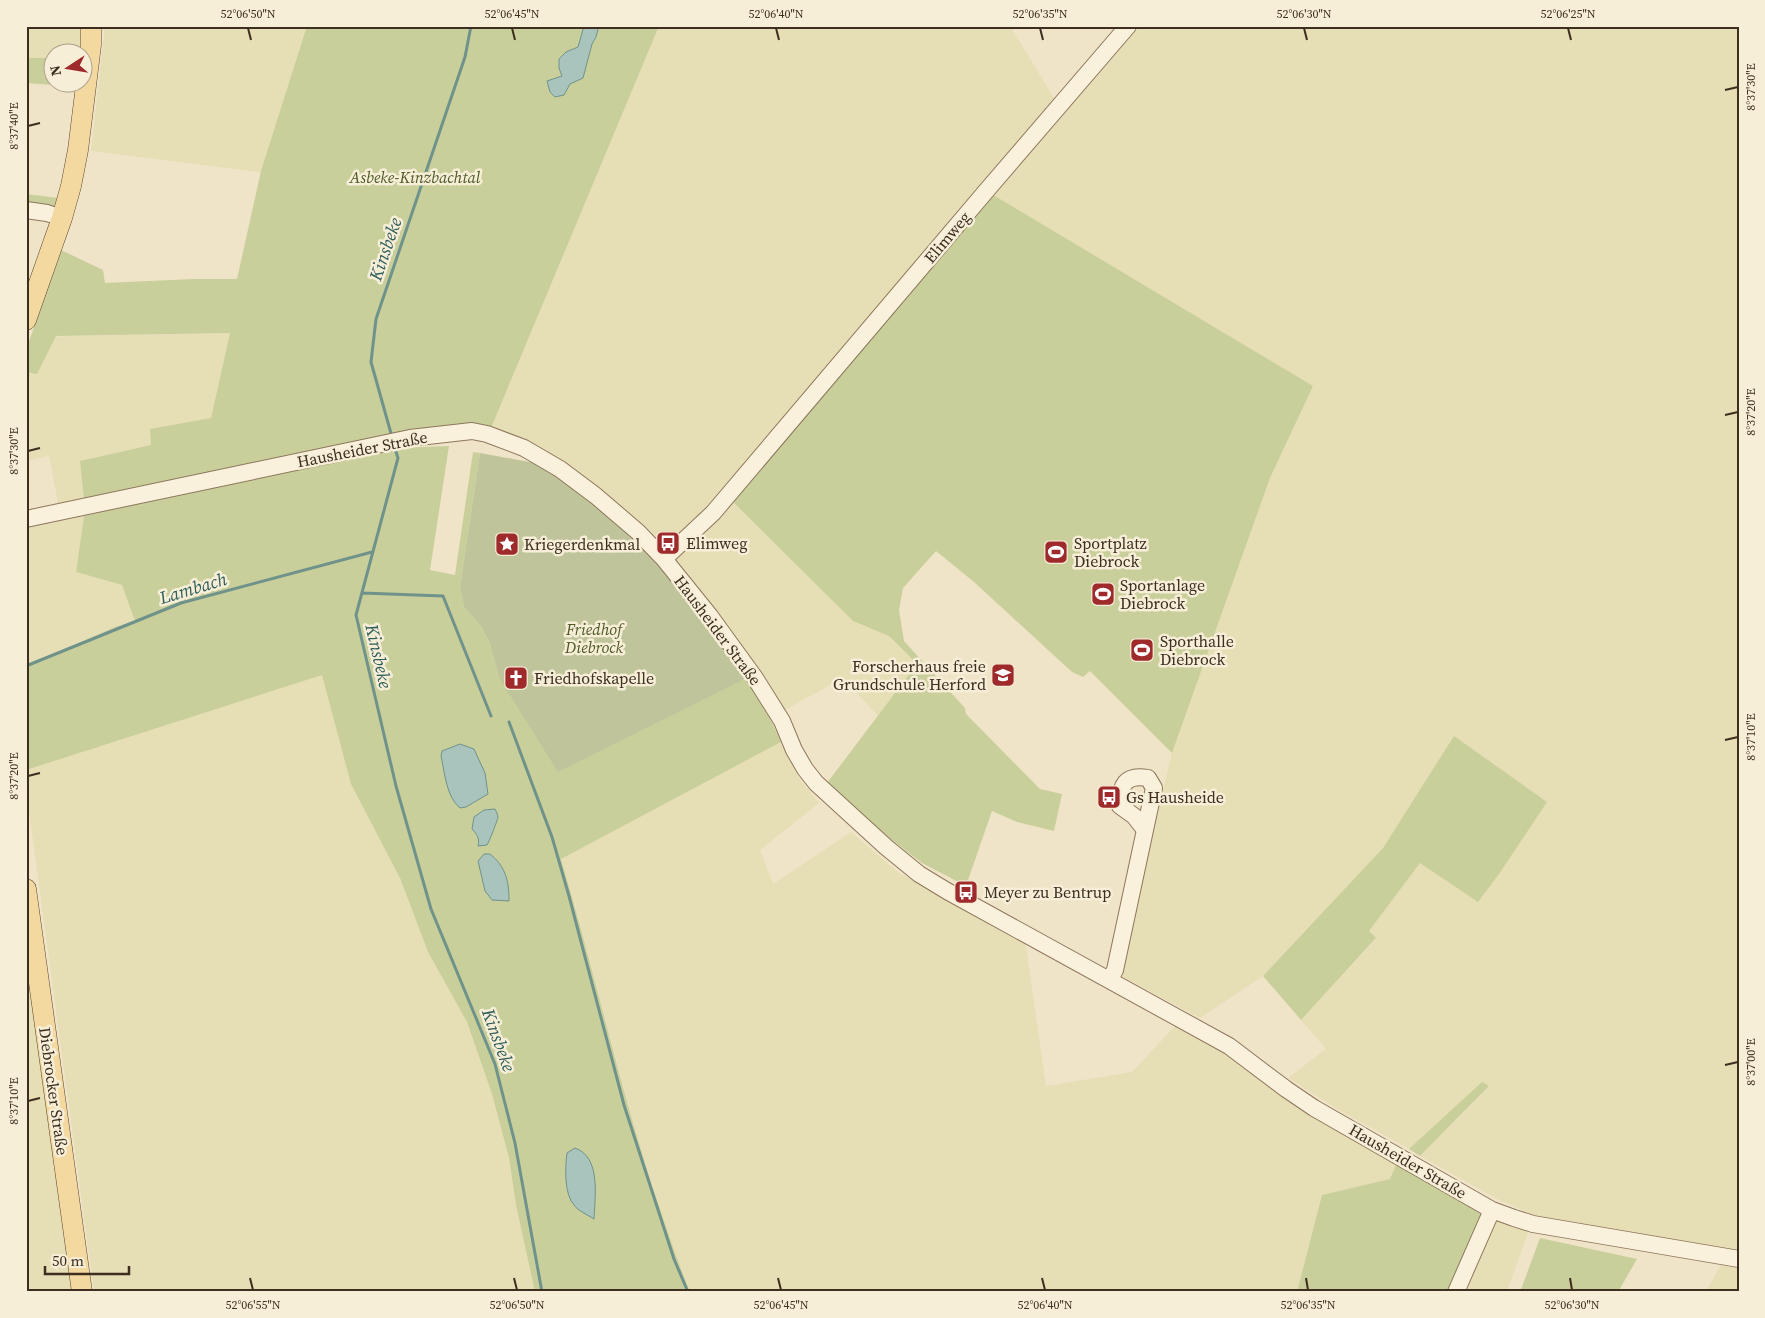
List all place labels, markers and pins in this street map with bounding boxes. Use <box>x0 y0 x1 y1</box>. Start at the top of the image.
bus stop icon: Elimweg <box>655 530 681 556</box>
place icon: Kriegerdenkmal <box>494 531 520 557</box>
place label: Elimweg <box>686 532 747 554</box>
place label: Sportplatz Diebrock <box>1074 532 1147 572</box>
place label: Kriegerdenkmal <box>524 533 641 555</box>
sports icon: Sportplatz Diebrock <box>1043 539 1069 565</box>
place label: Sportanlage Diebrock <box>1120 574 1205 614</box>
sports icon: Sportanlage Diebrock <box>1090 581 1116 607</box>
place label: Sporthalle Diebrock <box>1160 630 1234 670</box>
sports icon: Sporthalle Diebrock <box>1129 637 1155 663</box>
place label: Forscherhaus freie Grundschule Herford <box>833 655 986 695</box>
school or university icon: Forscherhaus freie Grundschule Herford <box>990 662 1016 688</box>
church icon: Friedhofskapelle <box>503 665 529 691</box>
place label: Friedhofskapelle <box>534 667 654 689</box>
bus stop icon: Gs Hausheide <box>1096 784 1122 810</box>
place label: Gs Hausheide <box>1126 786 1224 808</box>
bus stop icon: Meyer zu Bentrup <box>953 879 979 905</box>
place label: Meyer zu Bentrup <box>984 881 1111 903</box>

